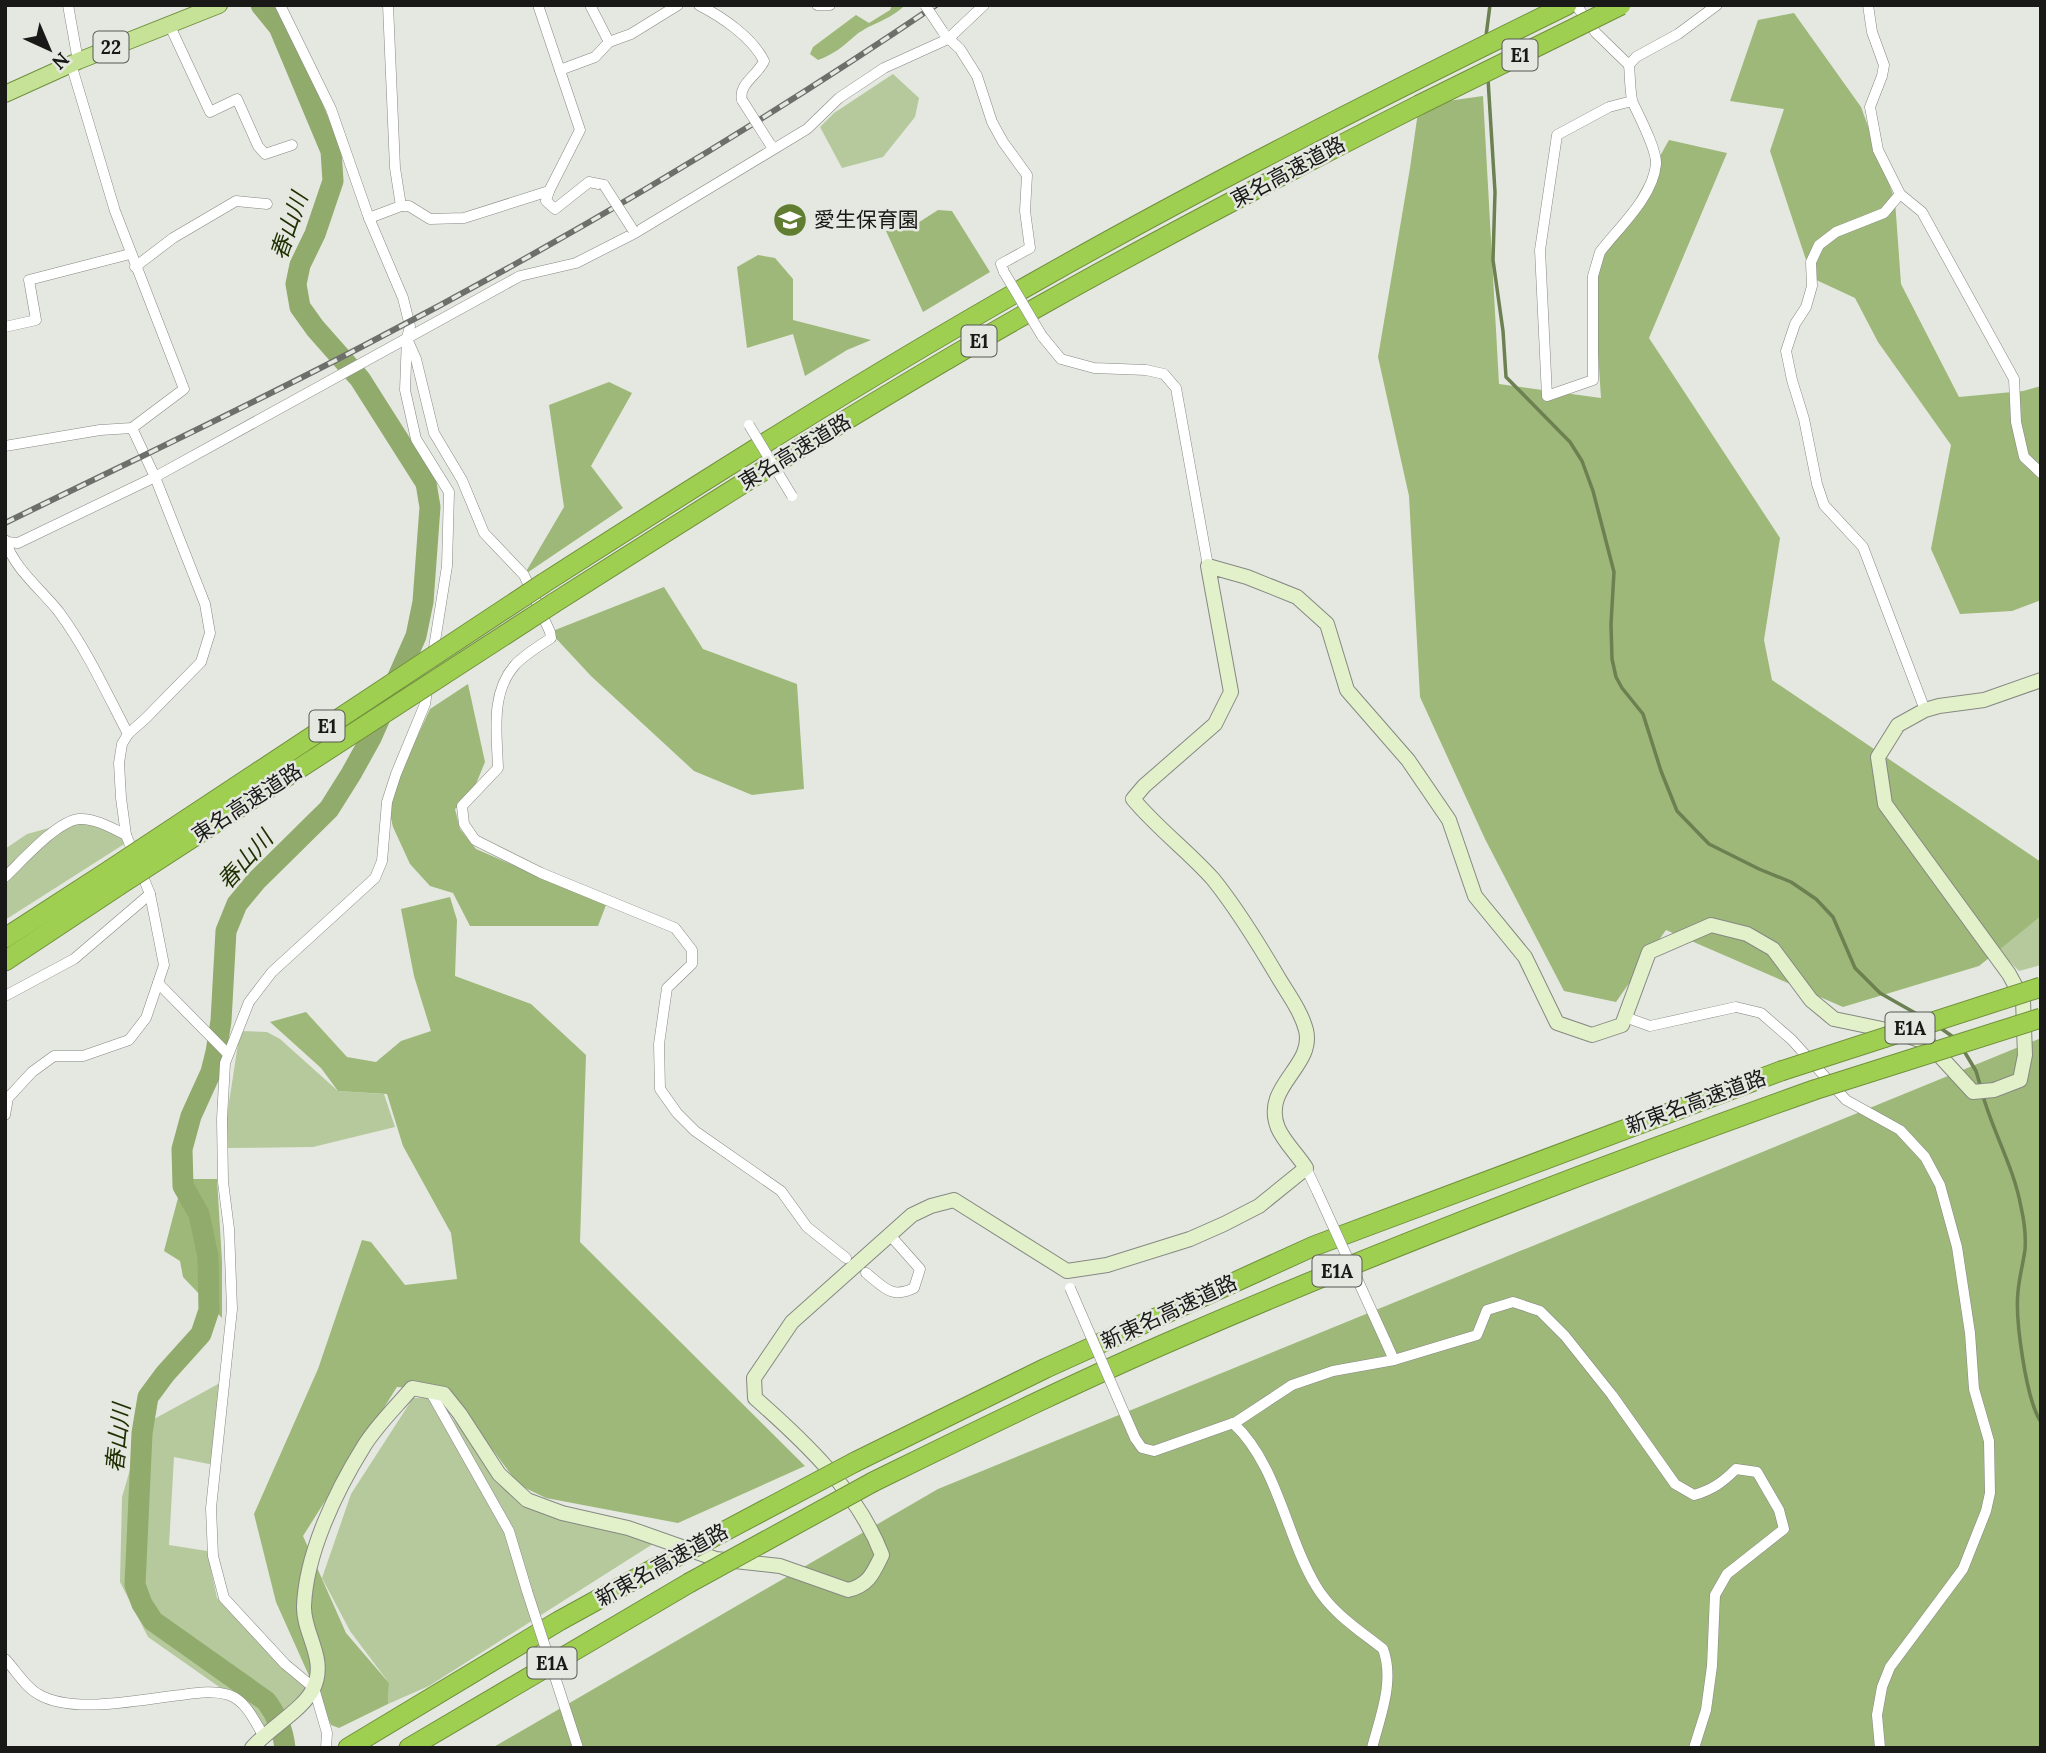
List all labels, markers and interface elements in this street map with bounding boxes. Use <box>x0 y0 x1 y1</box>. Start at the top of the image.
north arrow <box>14 14 84 84</box>
road number: 22 <box>94 32 128 62</box>
road number: E1 <box>1502 40 1538 70</box>
text: N <box>47 47 74 75</box>
street label: 東名高速道路 <box>1226 130 1350 213</box>
water label: 春山川 <box>264 186 314 263</box>
school or university icon: 愛生保育園 <box>771 201 809 239</box>
place label: 愛生保育園 <box>814 206 919 233</box>
road number: E1 <box>962 326 996 356</box>
street label: 東名高速道路 <box>734 408 856 496</box>
road number: E1 <box>310 710 344 741</box>
street label: 東名高速道路 <box>187 757 307 848</box>
water label: 春山川 <box>211 822 280 895</box>
road number: E1A <box>1885 1012 1934 1044</box>
street label: 新東名高速道路 <box>1622 1064 1770 1139</box>
road number: E1A <box>1312 1256 1362 1287</box>
street label: 新東名高速道路 <box>1096 1268 1241 1355</box>
water label: 春山川 <box>99 1399 136 1474</box>
street label: 新東名高速道路 <box>591 1517 733 1612</box>
road number: E1A <box>528 1648 576 1679</box>

